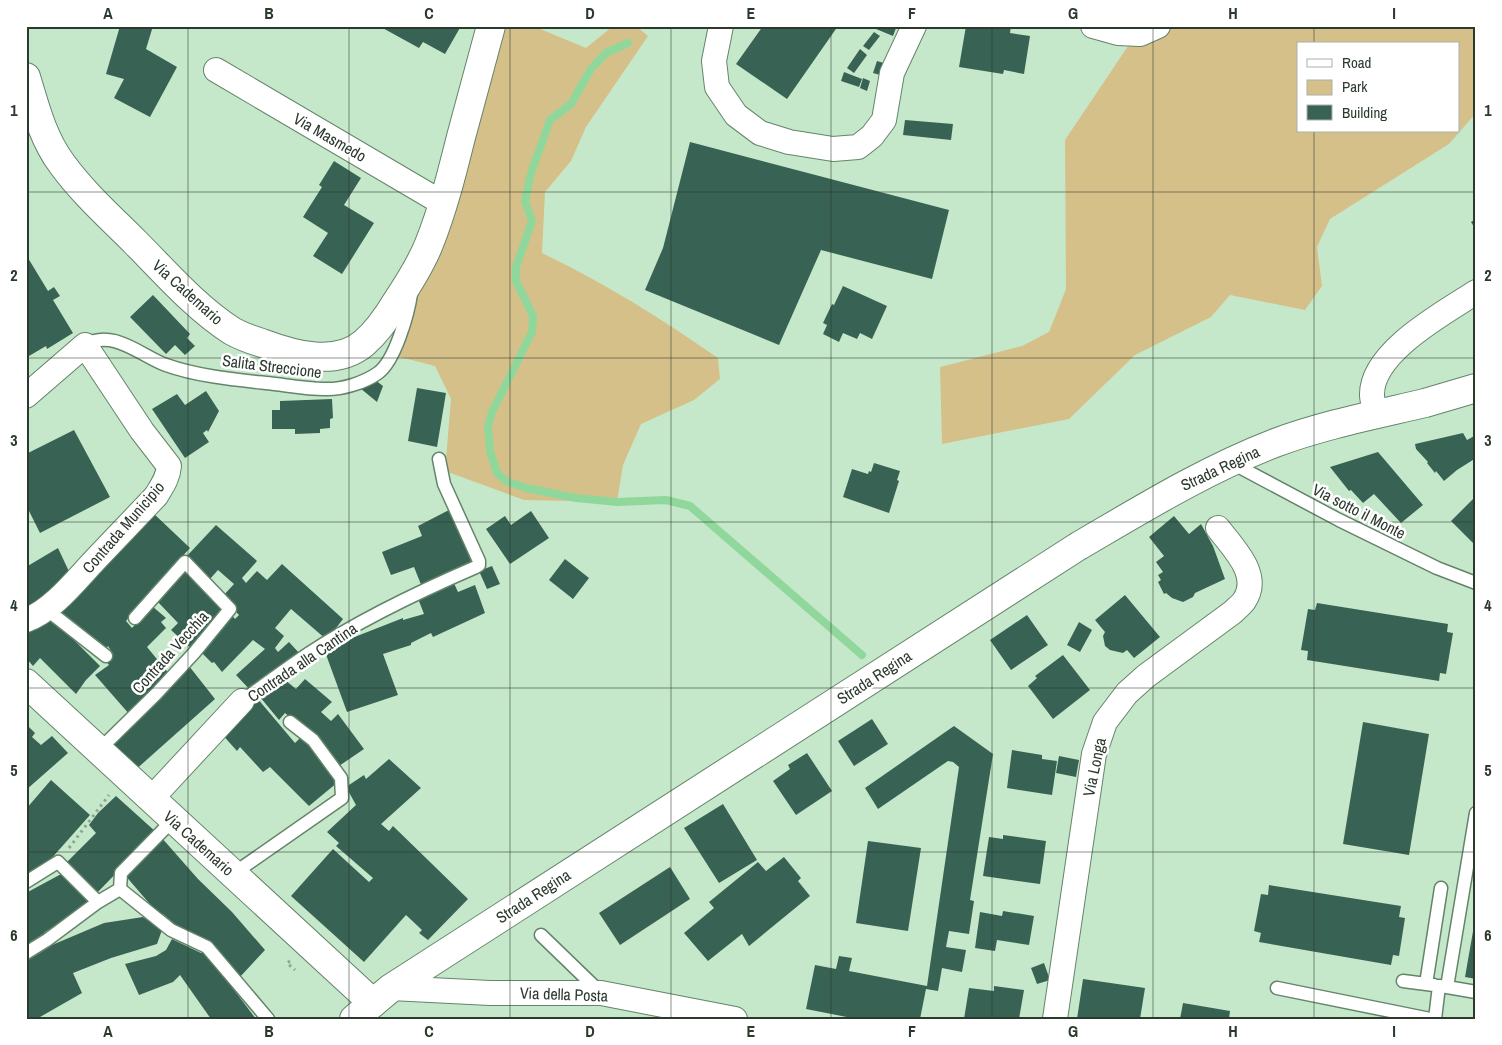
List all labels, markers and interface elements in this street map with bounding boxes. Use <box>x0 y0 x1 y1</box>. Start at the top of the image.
text: A <box>103 2 113 24</box>
text: B <box>264 2 274 24</box>
text: C <box>424 2 434 24</box>
text: D <box>585 2 595 24</box>
text: E <box>747 2 756 24</box>
text: F <box>908 2 916 24</box>
text: G <box>1068 2 1078 24</box>
text: H <box>1228 2 1238 24</box>
text: I <box>1392 2 1396 24</box>
legend <box>1297 42 1460 132</box>
text: Road <box>1342 52 1371 73</box>
text: Park <box>1342 76 1368 97</box>
text: 1 <box>10 99 18 121</box>
text: 1 <box>1484 99 1492 121</box>
text: Building <box>1342 102 1387 123</box>
street label: Via Masmedo <box>290 107 370 167</box>
street label: Via Cademario <box>148 254 228 330</box>
text: 2 <box>10 264 18 286</box>
text: 2 <box>1484 264 1492 286</box>
street label: Salita Streccione <box>221 349 323 383</box>
text: 3 <box>10 429 18 451</box>
text: 3 <box>1484 429 1492 451</box>
street label: Strada Regina <box>1177 440 1264 496</box>
street label: Contrada Municipio <box>77 476 169 578</box>
street label: Via sotto il Monte <box>1309 478 1409 544</box>
text: 4 <box>10 594 18 616</box>
text: 4 <box>1484 594 1492 616</box>
street label: Contrada Vecchia <box>127 605 214 698</box>
street label: Contrada alla Cantina <box>243 617 362 707</box>
street label: Strada Regina <box>833 644 916 709</box>
street label: Via Longa <box>1077 735 1111 798</box>
text: 5 <box>10 759 18 781</box>
text: 5 <box>1484 759 1492 781</box>
street label: Via Cademario <box>159 805 239 881</box>
street label: Strada Regina <box>492 863 575 928</box>
text: 6 <box>10 924 18 946</box>
text: 6 <box>1484 924 1492 946</box>
street label: Via della Posta <box>520 981 609 1007</box>
text: A <box>103 1020 113 1042</box>
text: B <box>264 1020 274 1042</box>
text: C <box>424 1020 434 1042</box>
text: D <box>585 1020 595 1042</box>
text: E <box>747 1020 756 1042</box>
text: F <box>908 1020 916 1042</box>
text: G <box>1068 1020 1078 1042</box>
text: H <box>1228 1020 1238 1042</box>
text: I <box>1392 1020 1396 1042</box>

